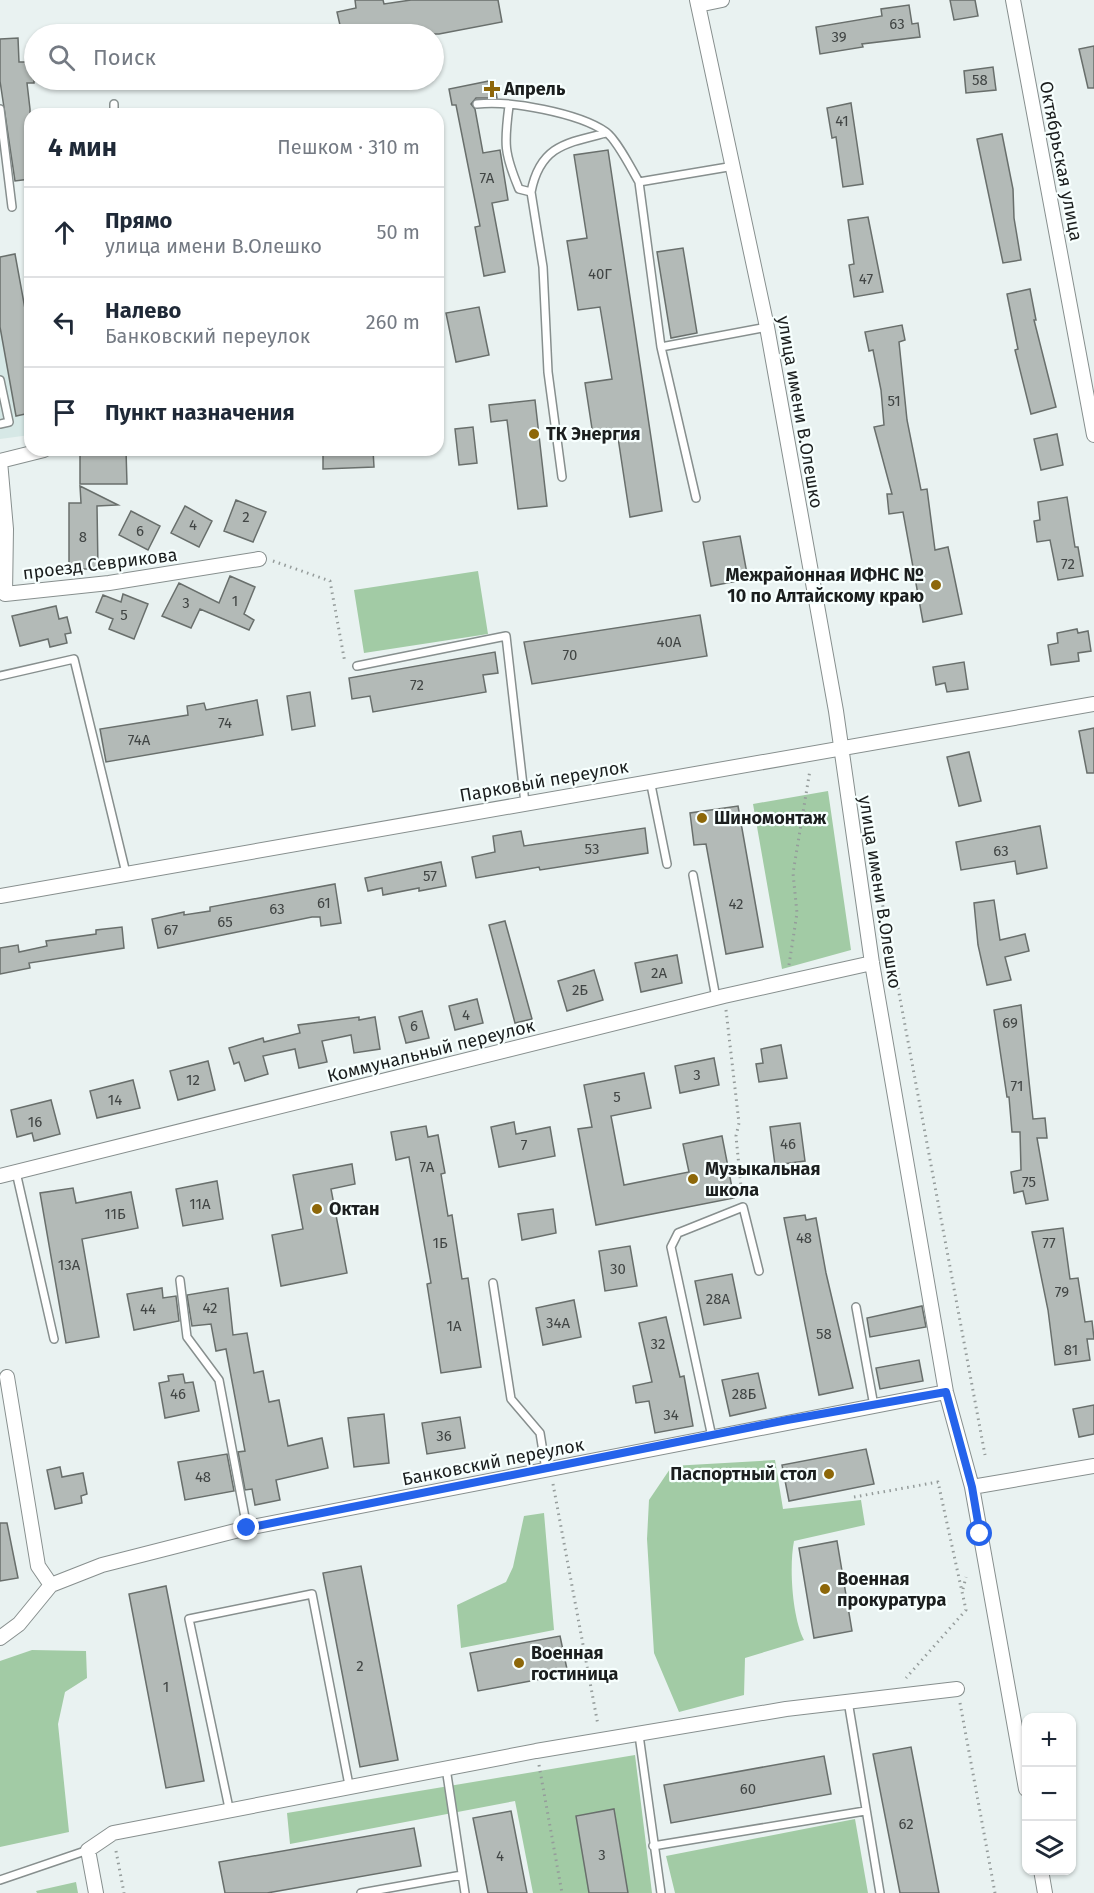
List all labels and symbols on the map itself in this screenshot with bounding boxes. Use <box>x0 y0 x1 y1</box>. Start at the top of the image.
house number: 63 <box>889 15 905 33</box>
house number: 39 <box>831 28 847 46</box>
house number: 58 <box>972 71 988 89</box>
place label: Апрель <box>503 78 566 100</box>
street label: Октябрьская улица <box>1035 79 1087 243</box>
marker: Апрель <box>485 82 499 96</box>
house number: 41 <box>835 112 849 130</box>
house number: 7А <box>480 169 495 187</box>
house number: 40Г <box>588 265 612 283</box>
house number: 47 <box>859 270 873 288</box>
street label: улица имени В.Олешко <box>772 314 828 510</box>
house number: 51 <box>887 392 901 410</box>
place label: ТК Энергия <box>546 423 641 445</box>
marker: ТК Энергия <box>527 427 541 441</box>
house number: 2 <box>242 508 250 526</box>
house number: 4 <box>189 516 197 534</box>
house number: 6 <box>136 522 144 540</box>
house number: 8 <box>79 528 87 546</box>
street label: проезд Севрикова <box>22 544 178 584</box>
house number: 72 <box>1061 555 1075 573</box>
place label: Межрайонная ИФНС № 10 по Алтайскому краю <box>725 564 924 607</box>
marker: Межрайонная ИФНС № 10 по Алтайскому краю <box>929 578 943 592</box>
house number: 1 <box>232 592 238 610</box>
house number: 3 <box>182 594 190 612</box>
house number: 5 <box>120 606 128 624</box>
house number: 40А <box>657 633 682 651</box>
house number: 70 <box>563 646 577 664</box>
house number: 72 <box>410 676 424 694</box>
house number: 74 <box>218 714 232 732</box>
house number: 74А <box>128 731 151 749</box>
street label: Парковый переулок <box>458 755 631 807</box>
street label: улица имени В.Олешко <box>854 794 906 990</box>
place label: Шиномонтаж <box>714 807 827 829</box>
marker: Шиномонтаж <box>695 811 709 825</box>
house number: 53 <box>585 840 599 858</box>
house number: 63 <box>993 842 1009 860</box>
house number: 57 <box>423 867 437 885</box>
house number: 61 <box>317 894 331 912</box>
house number: 42 <box>728 895 744 913</box>
house number: 63 <box>269 900 285 918</box>
house number: 65 <box>217 913 233 931</box>
house number: 67 <box>164 921 178 939</box>
house number: 2А <box>651 964 667 982</box>
house number: 2Б <box>572 981 588 999</box>
house number: 4 <box>462 1006 470 1024</box>
street label: Коммунальный переулок <box>325 1014 538 1087</box>
house number: 69 <box>1002 1014 1018 1032</box>
house number: 6 <box>410 1017 418 1035</box>
house number: 3 <box>693 1066 701 1084</box>
house number: 12 <box>186 1071 200 1089</box>
house number: 71 <box>1011 1077 1023 1095</box>
house number: 5 <box>613 1088 621 1106</box>
house number: 14 <box>108 1091 122 1109</box>
house number: 16 <box>28 1113 42 1131</box>
house number: 46 <box>780 1135 796 1153</box>
house number: 7 <box>521 1136 528 1154</box>
house number: 7А <box>420 1158 435 1176</box>
place label: Музыкальная школа <box>705 1158 821 1201</box>
marker: Музыкальная школа <box>686 1172 700 1186</box>
house number: 75 <box>1022 1173 1036 1191</box>
house number: 11А <box>189 1195 211 1213</box>
place label: Октан <box>329 1198 380 1220</box>
marker: Октан <box>310 1202 324 1216</box>
house number: 11Б <box>104 1205 126 1223</box>
house number: 48 <box>796 1229 812 1247</box>
house number: 1Б <box>432 1234 448 1252</box>
house number: 77 <box>1042 1234 1056 1252</box>
house number: 13А <box>58 1256 81 1274</box>
house number: 30 <box>610 1260 626 1278</box>
house number: 79 <box>1055 1283 1069 1301</box>
house number: 28А <box>706 1290 731 1308</box>
house number: 42 <box>202 1299 218 1317</box>
house number: 44 <box>140 1300 156 1318</box>
house number: 34А <box>546 1314 570 1332</box>
house number: 1А <box>446 1317 462 1335</box>
house number: 58 <box>816 1325 832 1343</box>
house number: 32 <box>651 1335 665 1353</box>
house number: 81 <box>1064 1341 1078 1359</box>
house number: 46 <box>170 1385 186 1403</box>
house number: 28Б <box>732 1385 756 1403</box>
house number: 34 <box>663 1406 679 1424</box>
house number: 36 <box>436 1427 452 1445</box>
street label: Банковский переулок <box>400 1433 586 1490</box>
place label: Паспортный стол <box>670 1463 817 1485</box>
marker: Паспортный стол <box>822 1467 836 1481</box>
house number: 48 <box>195 1468 211 1486</box>
route end <box>233 1514 259 1540</box>
route start <box>966 1520 992 1546</box>
place label: Военная прокуратура <box>837 1568 946 1611</box>
marker: Военная прокуратура <box>818 1582 832 1596</box>
place label: Военная гостиница <box>531 1642 618 1685</box>
marker: Военная гостиница <box>512 1656 526 1670</box>
house number: 2 <box>356 1657 364 1675</box>
house number: 1 <box>163 1678 169 1696</box>
house number: 60 <box>740 1780 756 1798</box>
house number: 62 <box>898 1815 914 1833</box>
house number: 3 <box>598 1846 606 1864</box>
house number: 4 <box>496 1847 504 1865</box>

